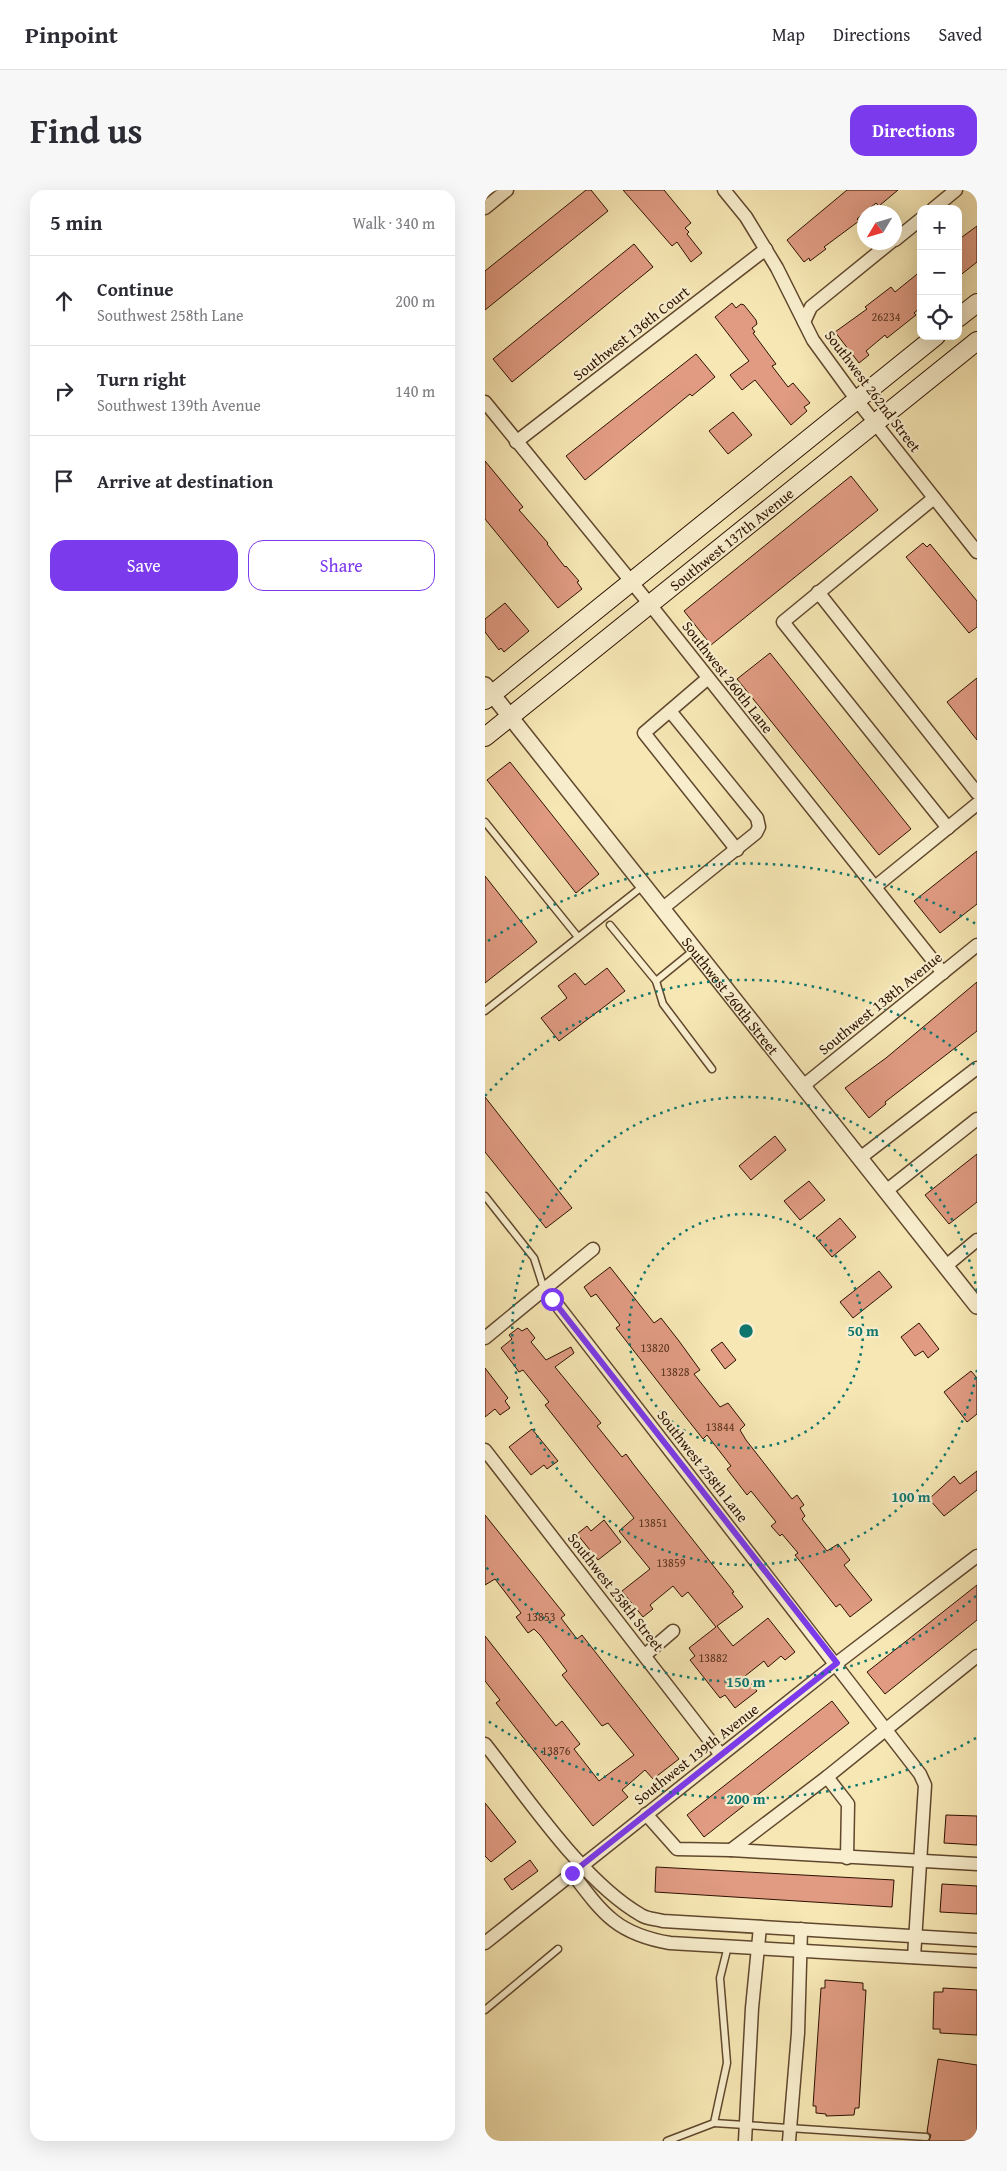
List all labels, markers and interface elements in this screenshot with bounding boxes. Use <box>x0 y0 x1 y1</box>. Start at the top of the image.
text: Pinpoint <box>25 17 118 52</box>
text: Map <box>772 21 805 48</box>
text: Directions <box>833 21 910 48</box>
text: Saved <box>938 21 982 48</box>
text: Find us <box>30 105 143 156</box>
button: Directions <box>850 105 977 156</box>
north arrow <box>857 205 902 250</box>
map controls <box>917 205 962 340</box>
button: + <box>917 205 962 250</box>
text: 5 min <box>50 207 102 238</box>
text: Walk · 340 m <box>352 211 435 235</box>
button: − <box>917 250 962 295</box>
text: Continue <box>97 275 174 303</box>
street label: Southwest 136th Court <box>568 280 694 385</box>
icon: ahead <box>50 287 78 315</box>
text: 200 m <box>395 289 435 313</box>
button: locate <box>917 295 962 340</box>
text: Southwest 258th Lane <box>97 303 243 327</box>
house number: 26234 <box>872 308 901 325</box>
street label: Southwest 262nd Street <box>820 326 926 457</box>
text: Turn right <box>97 365 186 393</box>
icon: right <box>50 377 78 405</box>
text: 140 m <box>395 379 435 403</box>
text: Southwest 139th Avenue <box>97 393 261 417</box>
icon: arrive <box>50 467 78 495</box>
text: Arrive at destination <box>97 467 273 495</box>
street label: Southwest 137th Avenue <box>665 482 798 595</box>
button: Save <box>50 540 238 591</box>
button: Share <box>248 540 435 591</box>
street label: Southwest 260th Lane <box>677 616 779 738</box>
street label: Southwest 260th Street <box>677 932 785 1060</box>
street label: Southwest 138th Avenue <box>814 947 946 1059</box>
route start <box>541 1288 564 1311</box>
text: 50 m <box>847 1320 879 1341</box>
centre of rings <box>737 1322 755 1340</box>
house number: 13820 <box>641 1339 670 1356</box>
house number: 13828 <box>661 1363 690 1380</box>
street label: Southwest 258th Lane <box>652 1405 754 1527</box>
house number: 13844 <box>706 1418 735 1435</box>
text: 100 m <box>891 1486 931 1507</box>
house number: 13851 <box>639 1514 668 1531</box>
street label: Southwest 258th Street <box>563 1528 669 1656</box>
house number: 13859 <box>657 1554 686 1571</box>
house number: 13853 <box>527 1608 556 1625</box>
house number: 13882 <box>699 1649 728 1666</box>
text: 150 m <box>726 1671 766 1692</box>
street label: Southwest 139th Avenue <box>629 1698 763 1810</box>
house number: 13876 <box>542 1742 571 1759</box>
text: 200 m <box>726 1788 766 1809</box>
route end <box>561 1862 584 1885</box>

